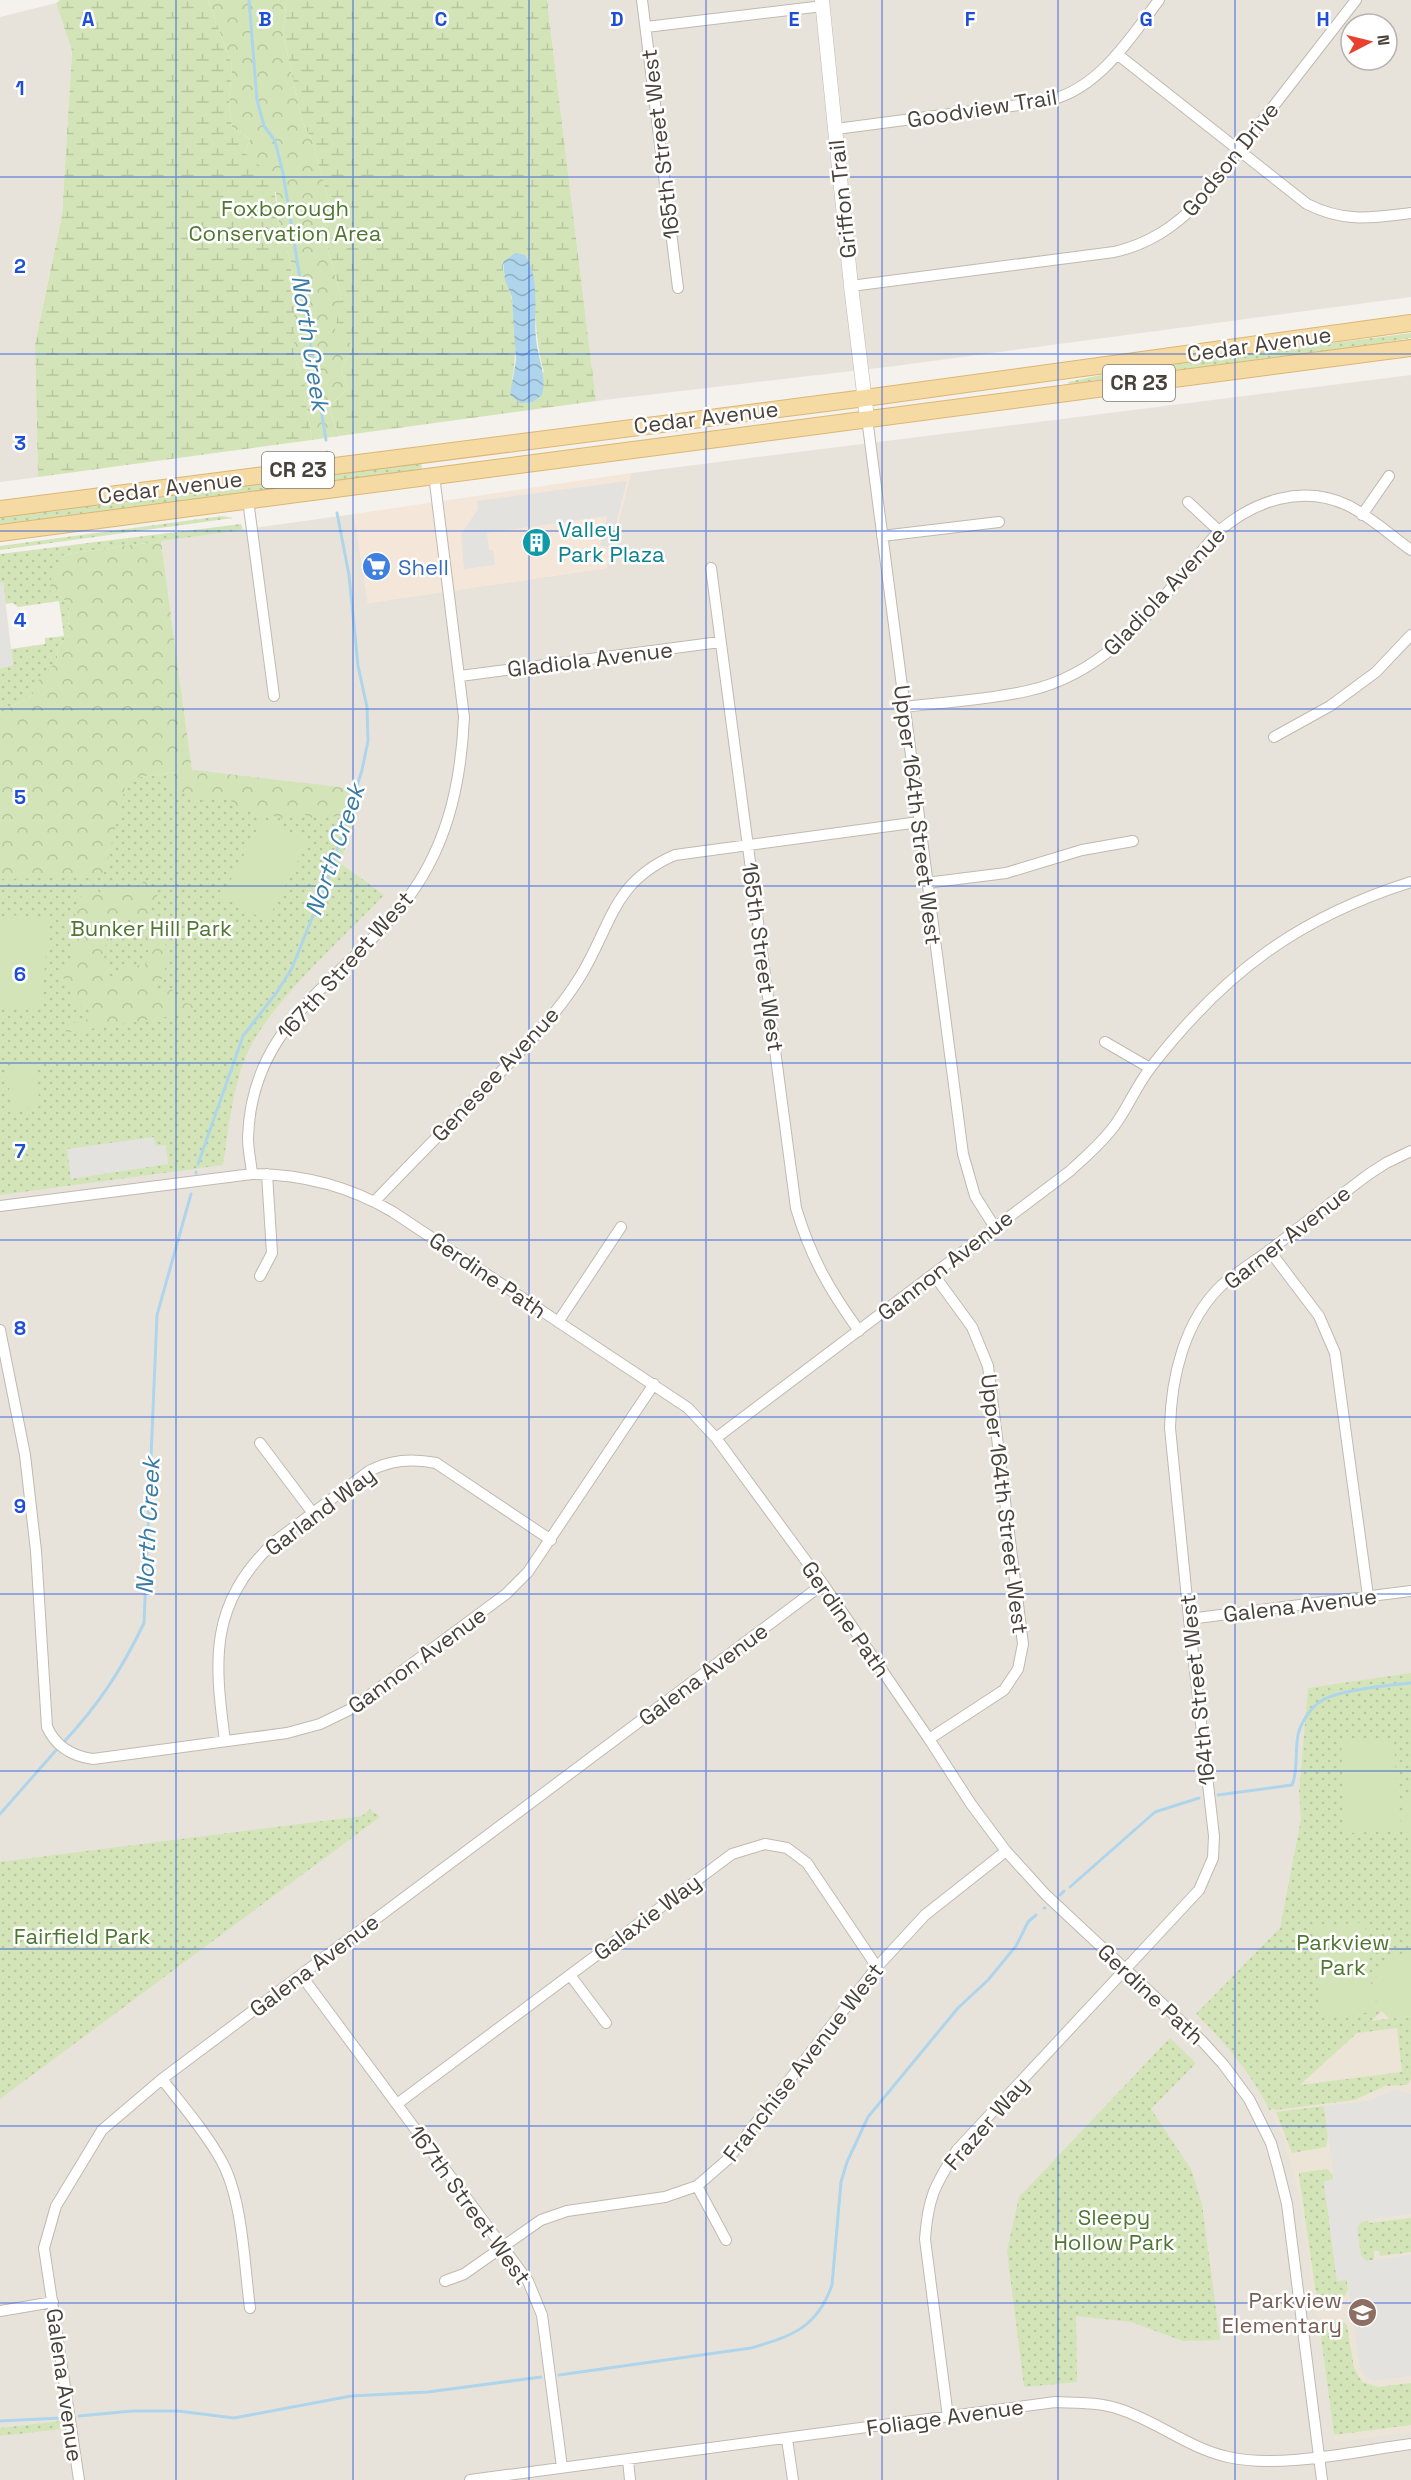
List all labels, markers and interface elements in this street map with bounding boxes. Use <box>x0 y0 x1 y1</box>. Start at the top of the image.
text: A <box>82 6 95 32</box>
text: B <box>258 6 272 32</box>
text: C <box>435 6 448 32</box>
text: D <box>610 6 624 32</box>
text: E <box>788 6 800 32</box>
text: F <box>965 6 976 32</box>
text: G <box>1139 6 1153 32</box>
text: H <box>1316 6 1330 32</box>
north arrow <box>1339 12 1399 72</box>
text: N <box>1372 34 1394 47</box>
street label: 165th Street West <box>634 47 686 241</box>
text: 1 <box>15 75 25 101</box>
street label: Goodview Trail <box>905 82 1059 134</box>
street label: Godson Drive <box>1175 96 1285 222</box>
street label: Griffon Trail <box>822 138 862 260</box>
park label: Foxborough Conservation Area <box>189 194 382 247</box>
text: 2 <box>14 253 26 279</box>
water label: North Creek <box>284 273 337 416</box>
street label: Cedar Avenue <box>1185 320 1333 368</box>
road number: CR 23 <box>1103 365 1175 401</box>
street label: Cedar Avenue <box>632 394 780 440</box>
text: 3 <box>14 430 26 456</box>
road number: CR 23 <box>262 452 334 488</box>
street label: Cedar Avenue <box>96 464 244 510</box>
place label: Valley Park Plaza <box>558 515 665 568</box>
street label: Gladiola Avenue <box>1097 521 1231 661</box>
building icon: Valley Park Plaza <box>521 526 553 558</box>
supermarket icon: Shell <box>361 551 393 583</box>
place label: Shell <box>398 553 449 581</box>
text: 4 <box>14 607 27 633</box>
street label: Gladiola Avenue <box>506 635 674 683</box>
street label: Upper 164th Street West <box>888 683 948 947</box>
water label: North Creek <box>298 777 373 920</box>
text: 5 <box>14 784 26 810</box>
street label: 165th Street West <box>736 860 790 1054</box>
street label: 167th Street West <box>271 885 419 1045</box>
park label: Bunker Hill Park <box>70 914 232 942</box>
text: 6 <box>14 961 26 987</box>
street label: Genesee Avenue <box>425 1001 565 1147</box>
text: 7 <box>14 1138 26 1164</box>
street label: Garner Avenue <box>1218 1179 1356 1295</box>
street label: Gannon Avenue <box>872 1203 1018 1327</box>
street label: Gerdine Path <box>424 1225 552 1325</box>
text: 8 <box>14 1315 26 1341</box>
street label: Upper 164th Street West <box>975 1372 1035 1636</box>
water label: North Creek <box>128 1454 167 1595</box>
street label: Garland Way <box>259 1460 381 1562</box>
text: 9 <box>14 1493 26 1519</box>
street label: Gerdine Path <box>796 1555 896 1683</box>
street label: Galena Avenue <box>1221 1582 1379 1628</box>
street label: 164th Street West <box>1173 1593 1221 1787</box>
street label: Gannon Avenue <box>342 1600 492 1720</box>
street label: Galena Avenue <box>633 1616 773 1732</box>
street label: Galaxie Way <box>588 1868 706 1966</box>
street label: Galena Avenue <box>244 1907 384 2023</box>
park label: Fairfield Park <box>14 1922 150 1950</box>
park label: Parkview Park <box>1296 1928 1390 1981</box>
street label: Gerdine Path <box>1092 1937 1210 2051</box>
street label: Franchise Avenue West <box>717 1957 889 2167</box>
street label: Frazer Way <box>938 2070 1034 2176</box>
street label: 167th Street West <box>403 2120 537 2290</box>
park label: Sleepy Hollow Park <box>1053 2203 1175 2256</box>
place label: Parkview Elementary <box>1222 2286 1342 2339</box>
school or university icon: Parkview Elementary <box>1347 2297 1379 2329</box>
street label: Galena Avenue <box>40 2306 90 2464</box>
street label: Foliage Avenue <box>864 2392 1026 2442</box>

